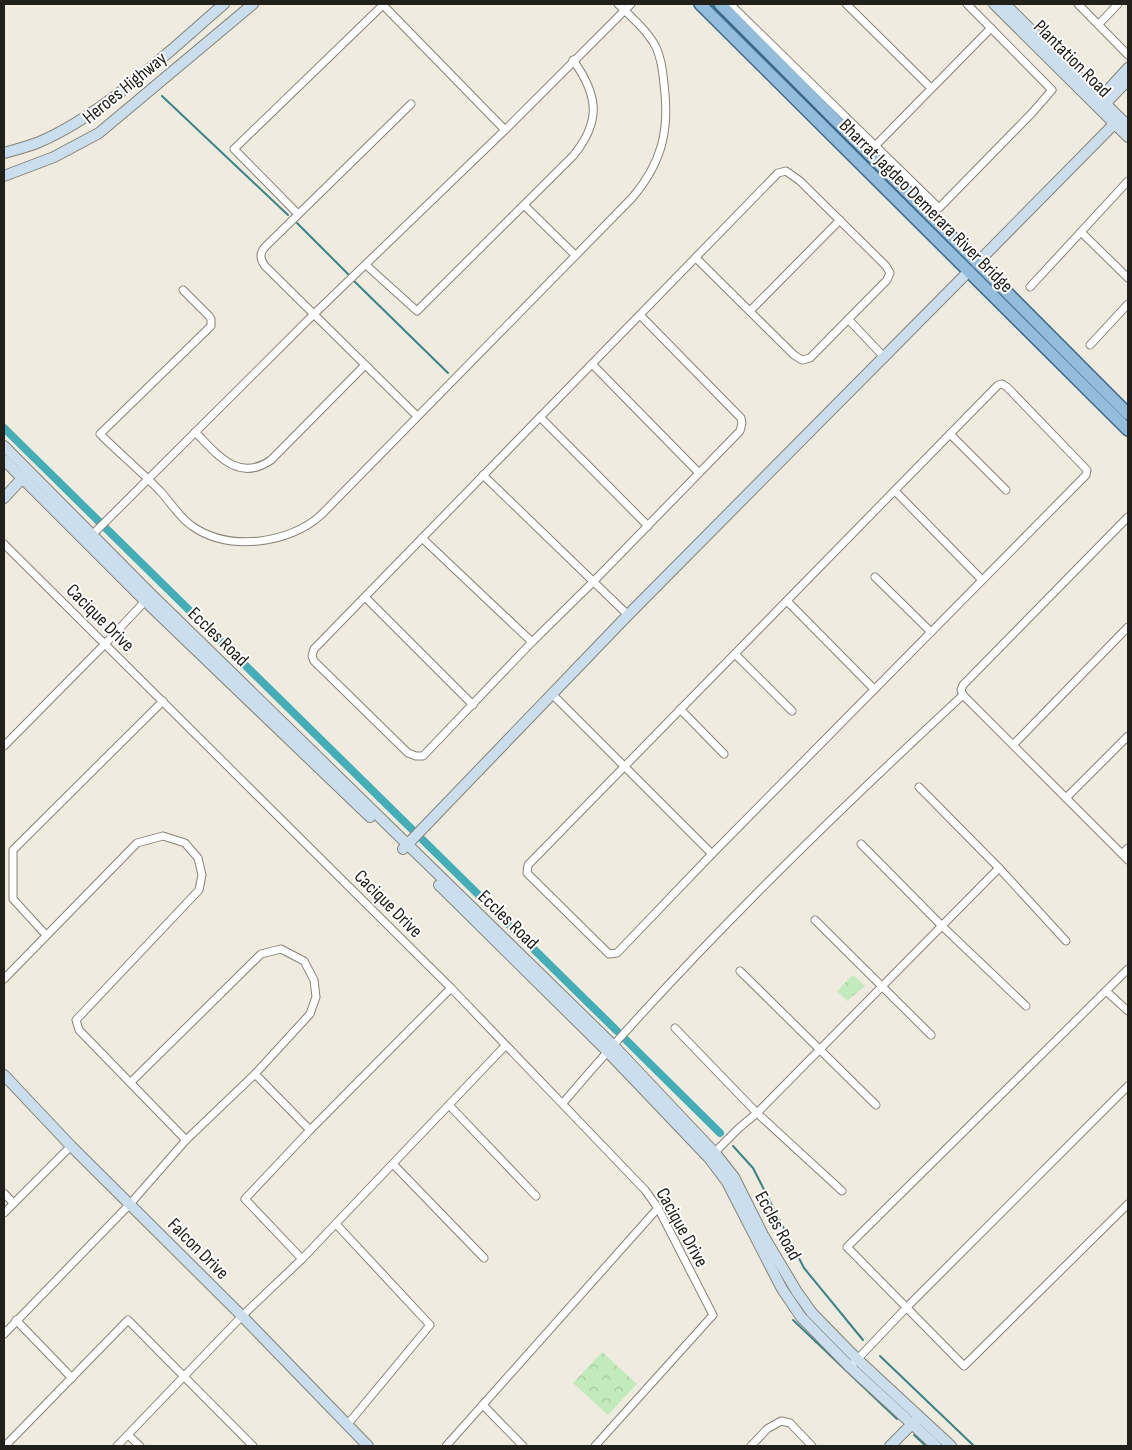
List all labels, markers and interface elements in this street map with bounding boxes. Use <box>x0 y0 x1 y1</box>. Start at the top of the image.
street label: Plantation Road <box>1028 16 1115 103</box>
street label: Heroes Highway <box>78 47 172 129</box>
street label: Bharrat Jagdeo Demerara River Bridge <box>834 114 1018 298</box>
street label: Cacique Drive <box>61 579 139 657</box>
street label: Eccles Road <box>183 603 253 672</box>
street label: Cacique Drive <box>349 865 427 943</box>
street label: Eccles Road <box>473 886 543 955</box>
street label: Cacique Drive <box>651 1184 713 1271</box>
street label: Eccles Road <box>749 1187 806 1264</box>
street label: Falcon Drive <box>162 1214 233 1285</box>

